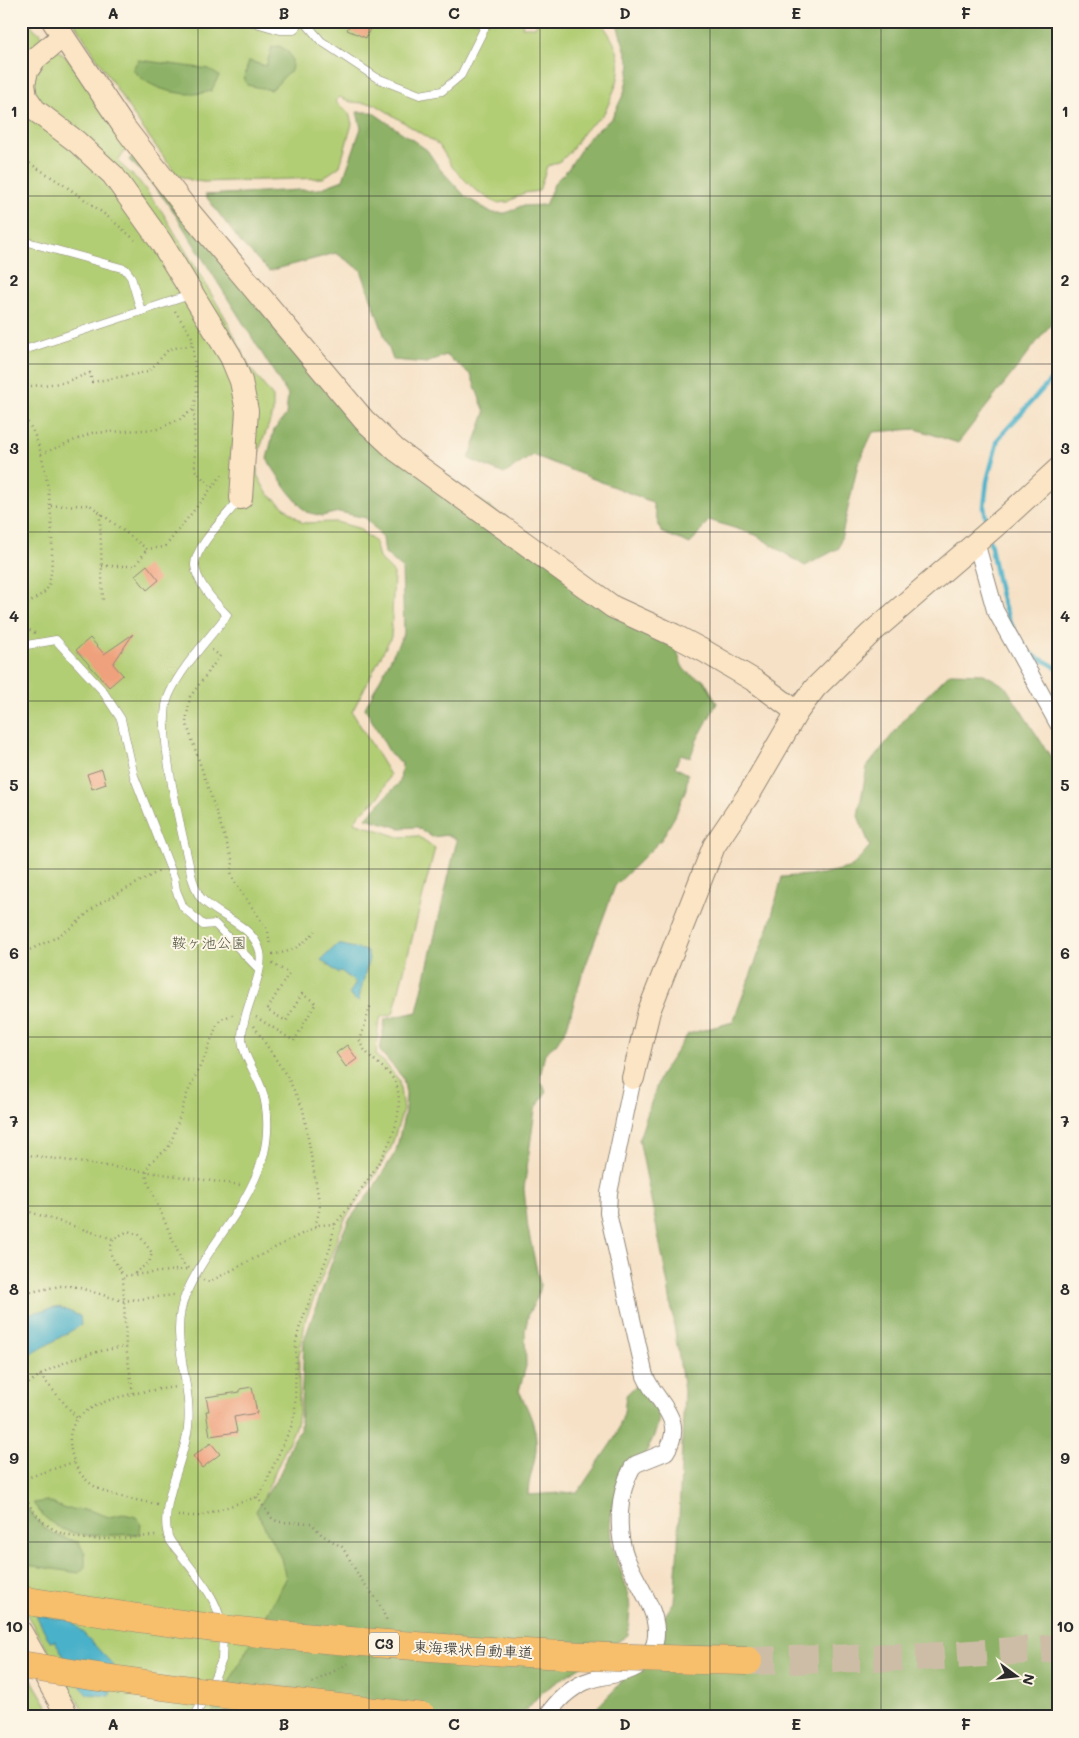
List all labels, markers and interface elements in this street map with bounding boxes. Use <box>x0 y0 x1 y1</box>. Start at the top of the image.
text: A <box>107 2 119 23</box>
text: B <box>279 2 289 23</box>
text: C <box>448 2 460 23</box>
text: D <box>619 2 631 23</box>
text: E <box>791 2 801 23</box>
text: F <box>961 2 971 23</box>
text: 1 <box>10 100 18 121</box>
text: 1 <box>1061 100 1069 121</box>
text: 2 <box>10 269 19 290</box>
text: 2 <box>1061 269 1070 290</box>
text: 3 <box>9 437 19 458</box>
text: 3 <box>1060 437 1070 458</box>
text: 4 <box>9 605 19 626</box>
text: 4 <box>1060 605 1070 626</box>
text: 5 <box>9 774 19 795</box>
text: 5 <box>1060 774 1070 795</box>
park label: 鞍ヶ池公園 <box>171 932 247 952</box>
text: 6 <box>9 942 19 963</box>
text: 6 <box>1060 942 1070 963</box>
text: 7 <box>10 1110 19 1131</box>
text: 7 <box>1061 1110 1070 1131</box>
text: 8 <box>9 1278 19 1299</box>
text: 8 <box>1060 1278 1070 1299</box>
text: 9 <box>9 1447 19 1468</box>
text: 9 <box>1060 1447 1070 1468</box>
text: 10 <box>5 1615 23 1636</box>
text: 10 <box>1056 1615 1074 1636</box>
road number: C3 <box>369 1632 399 1656</box>
street label: 東海環状自動車道 <box>413 1636 534 1662</box>
north arrow <box>992 1650 1042 1700</box>
text: N <box>1018 1672 1040 1687</box>
text: A <box>107 1713 119 1734</box>
text: B <box>279 1713 289 1734</box>
text: C <box>448 1713 460 1734</box>
text: D <box>619 1713 631 1734</box>
text: E <box>791 1713 801 1734</box>
text: F <box>961 1713 971 1734</box>

